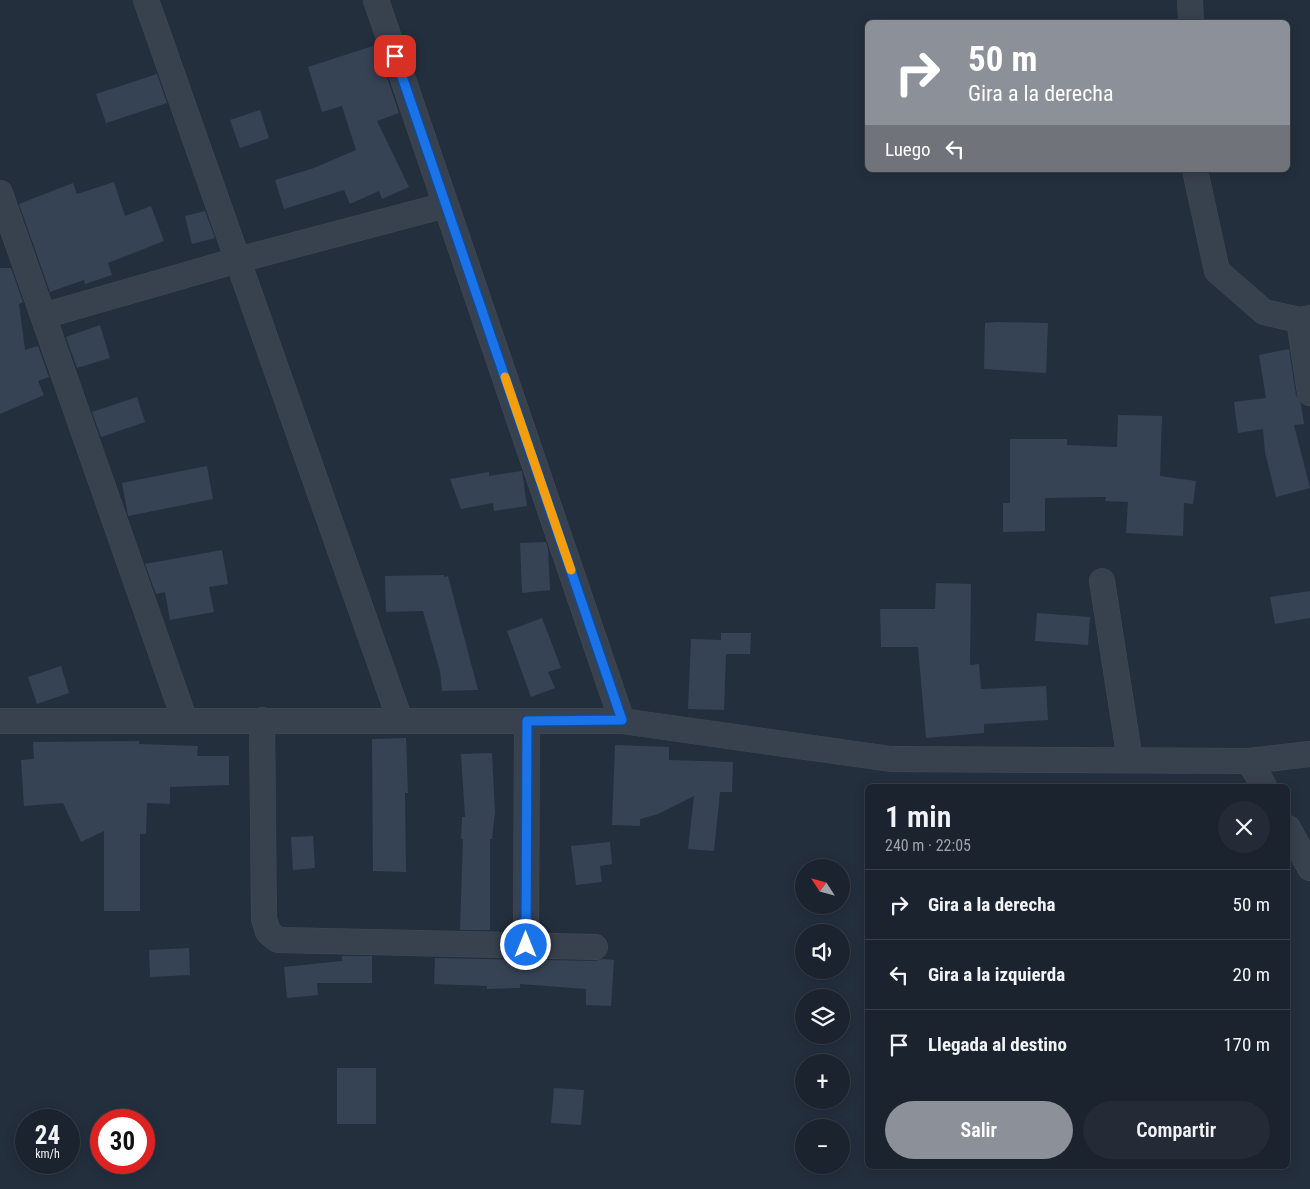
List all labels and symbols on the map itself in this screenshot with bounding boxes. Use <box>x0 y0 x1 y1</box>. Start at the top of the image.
pin <box>374 35 416 77</box>
north arrow <box>795 859 850 914</box>
position arrow <box>499 918 551 970</box>
speed limit sign: 30 <box>90 1109 155 1174</box>

